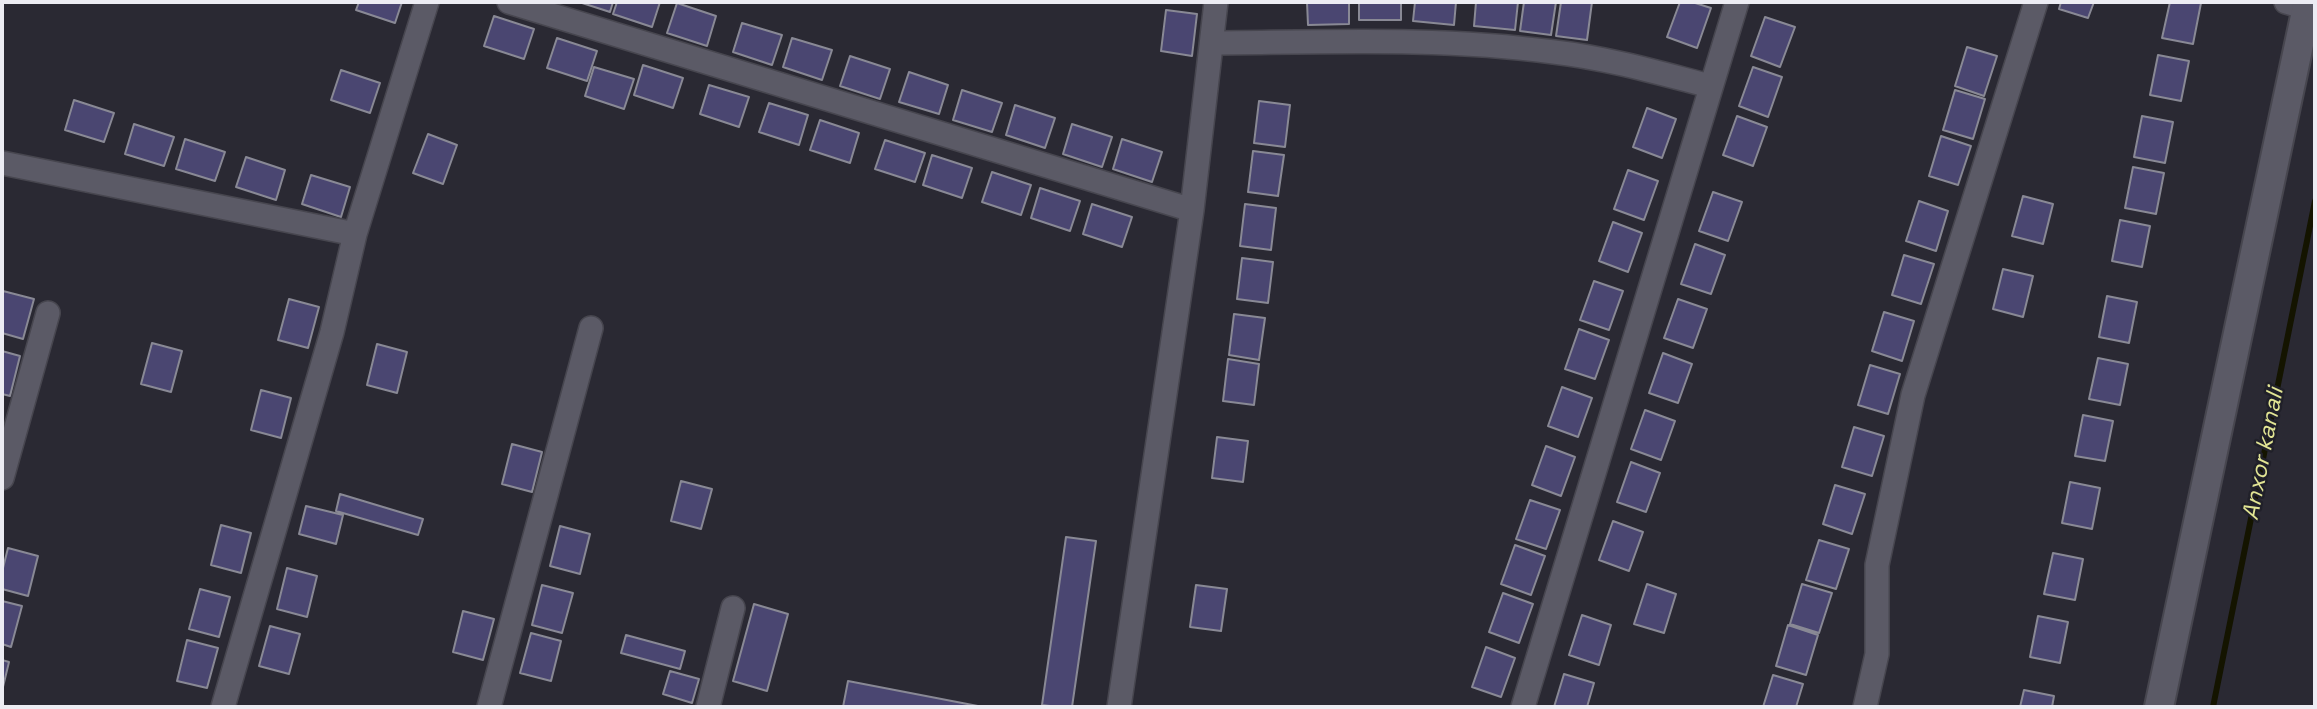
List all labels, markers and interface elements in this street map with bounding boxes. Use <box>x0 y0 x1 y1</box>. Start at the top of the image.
water label: Anxor kanali <box>2238 385 2290 523</box>

